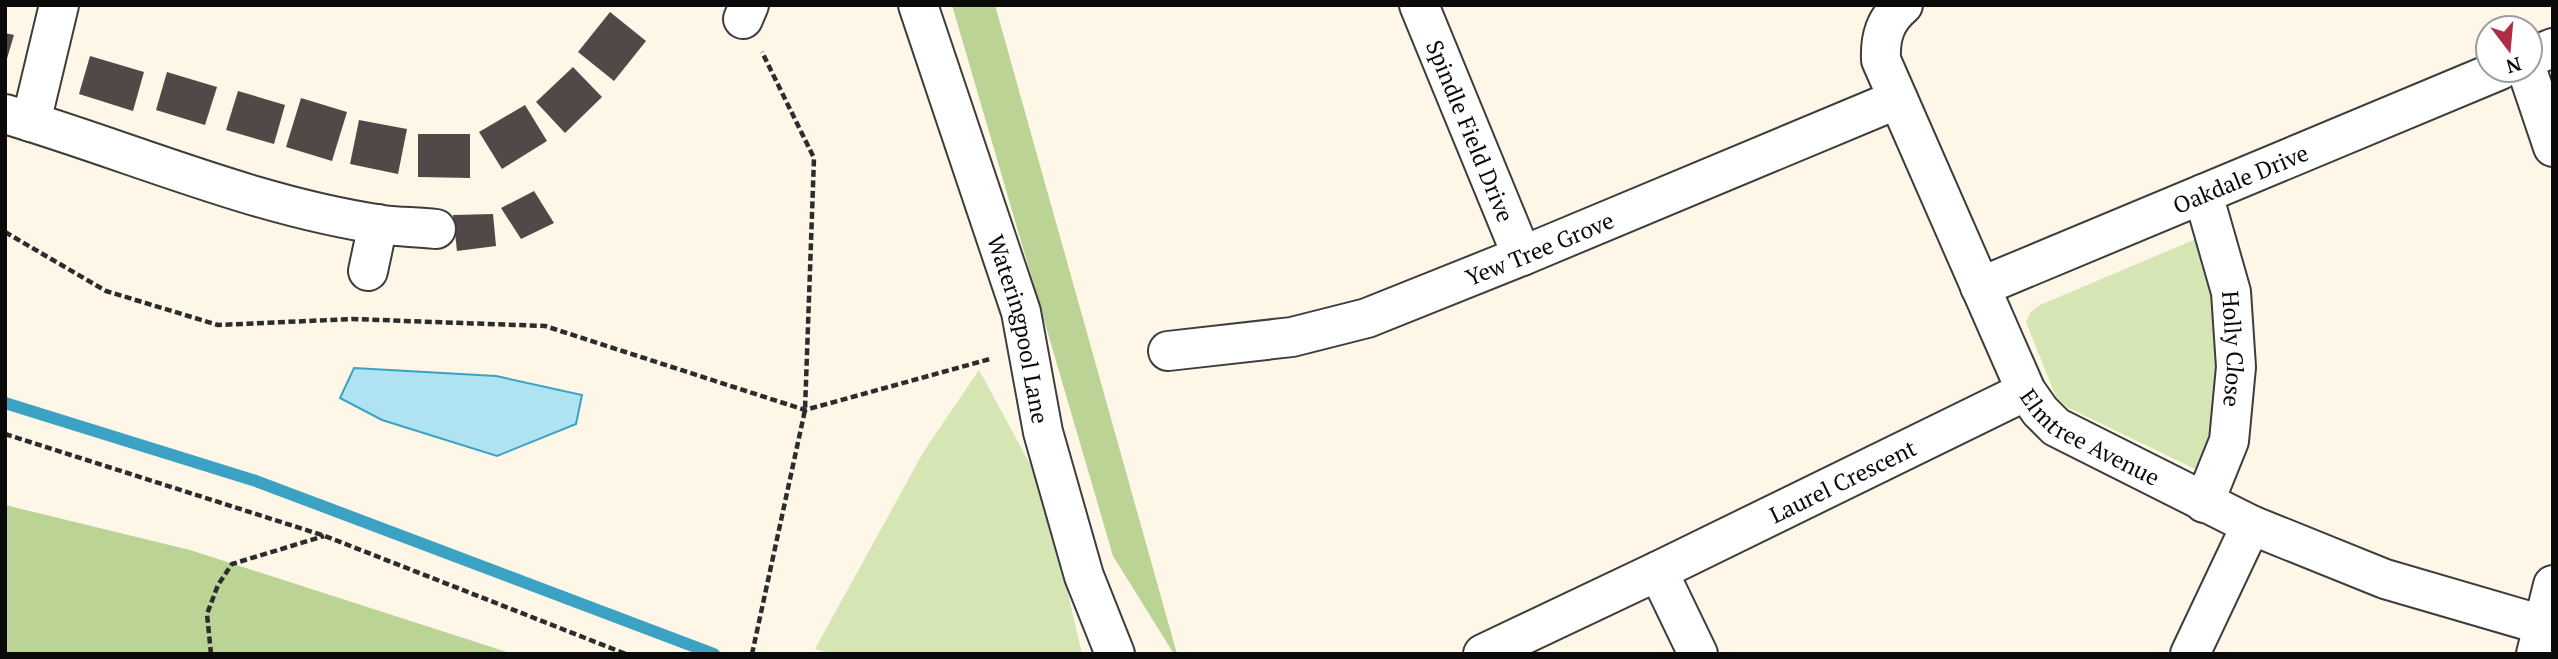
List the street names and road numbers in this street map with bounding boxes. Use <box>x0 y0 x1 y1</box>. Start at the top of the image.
street label: Spindle Field Drive <box>1419 35 1522 226</box>
street label: Oakdale Drive <box>2168 136 2313 220</box>
street label: Yew Tree Grove <box>1461 204 1618 293</box>
street label: Wateringpool Lane <box>981 231 1057 426</box>
street label: Holly Close <box>2215 290 2252 408</box>
street label: Elmtree Avenue <box>2013 382 2165 492</box>
street label: Laurel Crescent <box>1764 432 1921 530</box>

